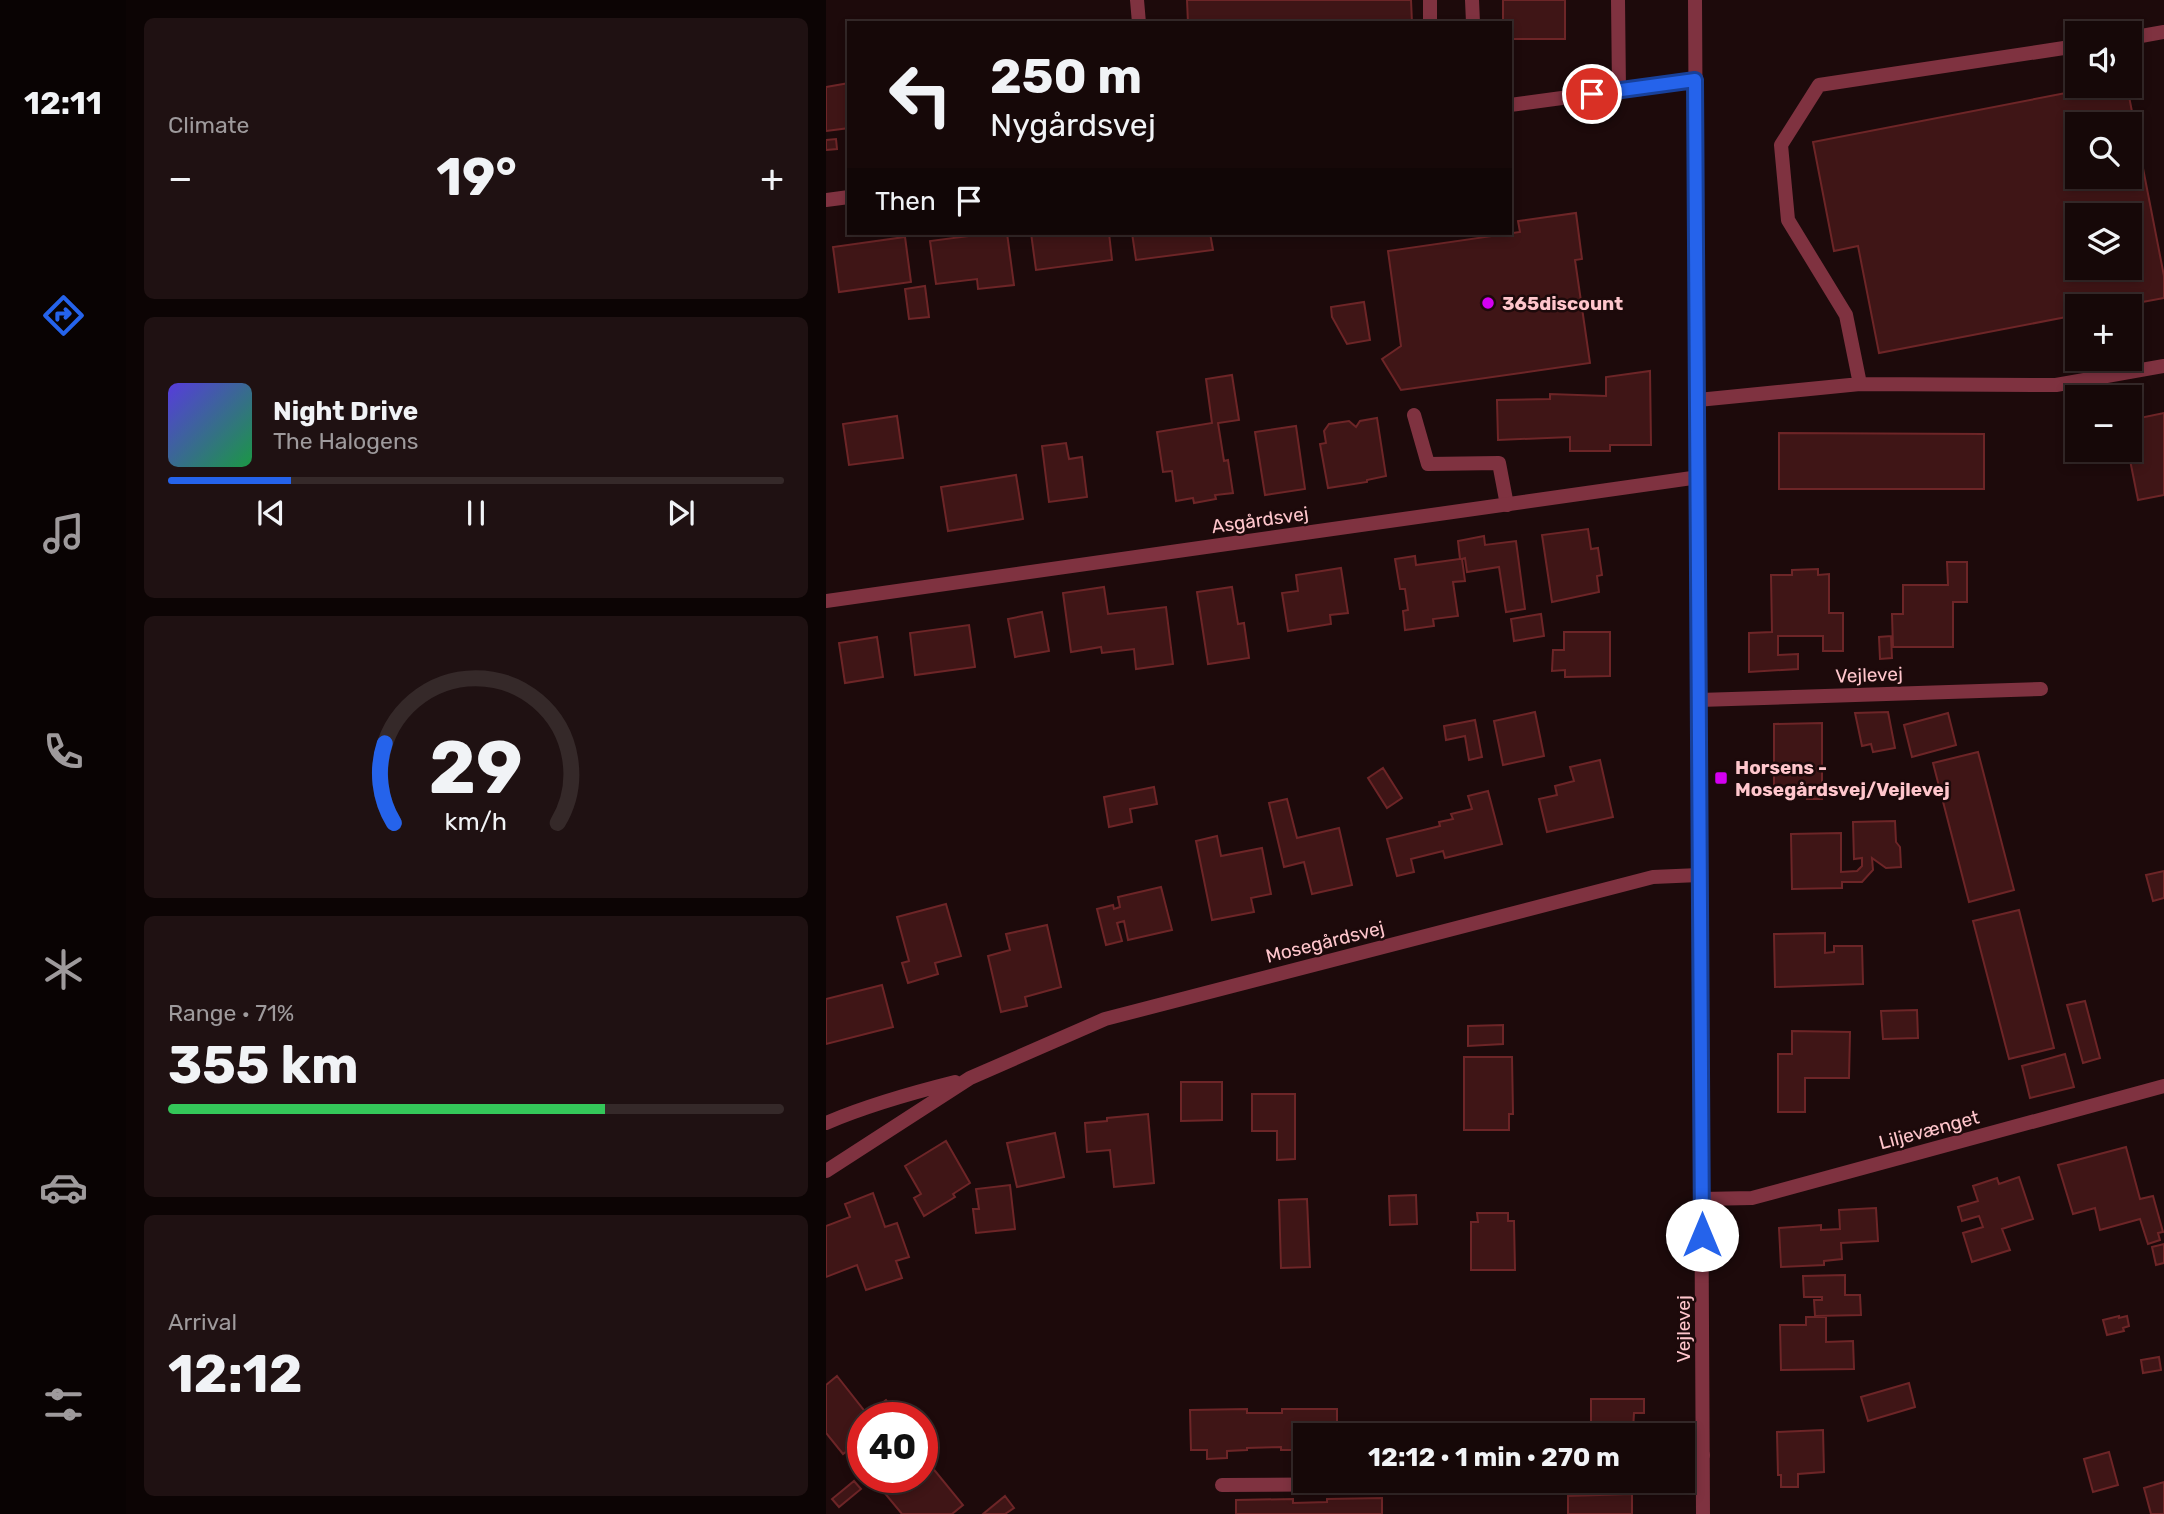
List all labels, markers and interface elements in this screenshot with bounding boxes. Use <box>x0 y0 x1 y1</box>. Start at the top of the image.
map controls <box>2065 21 2142 462</box>
button: sound <box>2065 21 2142 98</box>
text: 250 m <box>990 47 1142 105</box>
icon: left <box>875 49 966 140</box>
pin <box>1562 64 1622 124</box>
icon: arrive <box>1573 75 1611 113</box>
text: 12:11 <box>24 84 102 122</box>
text: Nygårdsvej <box>990 106 1156 144</box>
text: Climate <box>168 111 249 139</box>
button: search <box>2065 112 2142 189</box>
text: 19° <box>436 146 517 208</box>
text: − <box>168 155 193 201</box>
text: + <box>760 155 784 201</box>
icon: arrive <box>950 182 988 220</box>
text: Then <box>875 186 936 217</box>
button: layers <box>2065 203 2142 280</box>
icon: directions <box>39 291 88 340</box>
place label: 365discount <box>1502 292 1623 315</box>
button: + <box>2065 294 2142 371</box>
marker: 365discount <box>1480 295 1496 311</box>
button: − <box>2065 385 2142 462</box>
text: Night Drive <box>273 396 418 427</box>
text: The Halogens <box>273 427 419 455</box>
icon: previous <box>252 494 290 532</box>
icon: pause <box>457 494 495 532</box>
icon: next <box>662 494 700 532</box>
street label: Asgårdsvej <box>1210 502 1310 538</box>
icon: music <box>39 509 88 558</box>
street label: Vejlevej <box>1835 662 1903 688</box>
text: 29 <box>429 725 523 811</box>
icon: phone <box>39 727 88 776</box>
place label: Horsens - Mosegårdsvej/Vejlevej <box>1735 756 1950 801</box>
marker: Horsens - Mosegårdsvej/Vejlevej <box>1713 770 1729 786</box>
text: km/h <box>445 807 507 836</box>
street label: Mosegårdsvej <box>1263 916 1387 968</box>
icon: climate <box>39 945 88 994</box>
text: Range · 71% <box>168 999 294 1027</box>
text: 355 km <box>168 1034 359 1096</box>
street label: Liljevænget <box>1876 1105 1982 1154</box>
icon: car <box>39 1163 88 1212</box>
position arrow <box>1665 1198 1739 1272</box>
street label: Vejlevej <box>1672 1295 1695 1363</box>
text: Arrival <box>168 1308 237 1336</box>
text: 12:12 <box>168 1343 302 1405</box>
icon: filters <box>39 1380 88 1429</box>
speed limit sign: 40 <box>847 1402 938 1493</box>
text: 12:12 · 1 min · 270 m <box>1368 1442 1620 1473</box>

